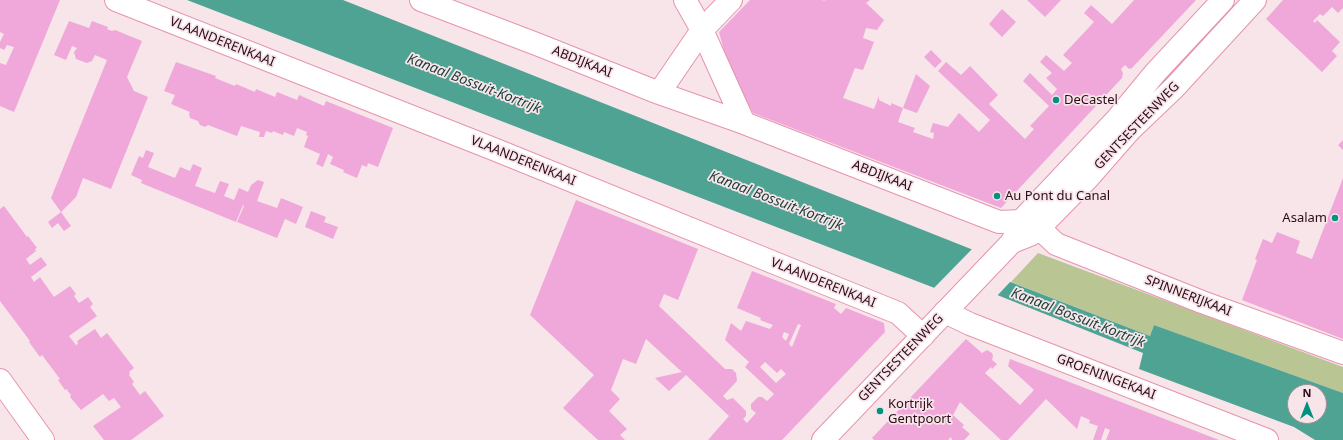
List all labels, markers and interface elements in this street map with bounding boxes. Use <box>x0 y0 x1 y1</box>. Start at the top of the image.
street label: VLAANDERENKAAI <box>167 14 277 70</box>
street label: ABDIJKAAI <box>550 43 614 81</box>
water label: Kanaal Bossuit-Kortrijk <box>405 51 543 117</box>
street label: GENTSESTEENWEG <box>1091 79 1183 173</box>
place label: DeCastel <box>1064 92 1118 108</box>
marker: DeCastel <box>1051 95 1061 105</box>
street label: VLAANDERENKAAI <box>468 133 578 189</box>
street label: ABDIJKAAI <box>850 157 914 195</box>
water label: Kanaal Bossuit-Kortrijk <box>707 168 845 234</box>
place label: Au Pont du Canal <box>1005 188 1110 204</box>
marker: Au Pont du Canal <box>992 191 1002 201</box>
place label: Asalam <box>1282 210 1327 226</box>
marker: Asalam <box>1330 213 1340 223</box>
street label: VLAANDERENKAAI <box>768 255 878 311</box>
street label: SPINNERIJKAAI <box>1142 272 1234 320</box>
water label: Kanaal Bossuit-Kortrijk <box>1009 285 1147 351</box>
street label: GENTSESTEENWEG <box>855 311 947 405</box>
street label: GROENINGEKAAI <box>1054 351 1158 403</box>
north arrow <box>1287 384 1327 424</box>
text: N <box>1303 385 1311 400</box>
place label: Kortrijk Gentpoort <box>888 396 951 427</box>
marker: Kortrijk Gentpoort <box>875 406 885 416</box>

